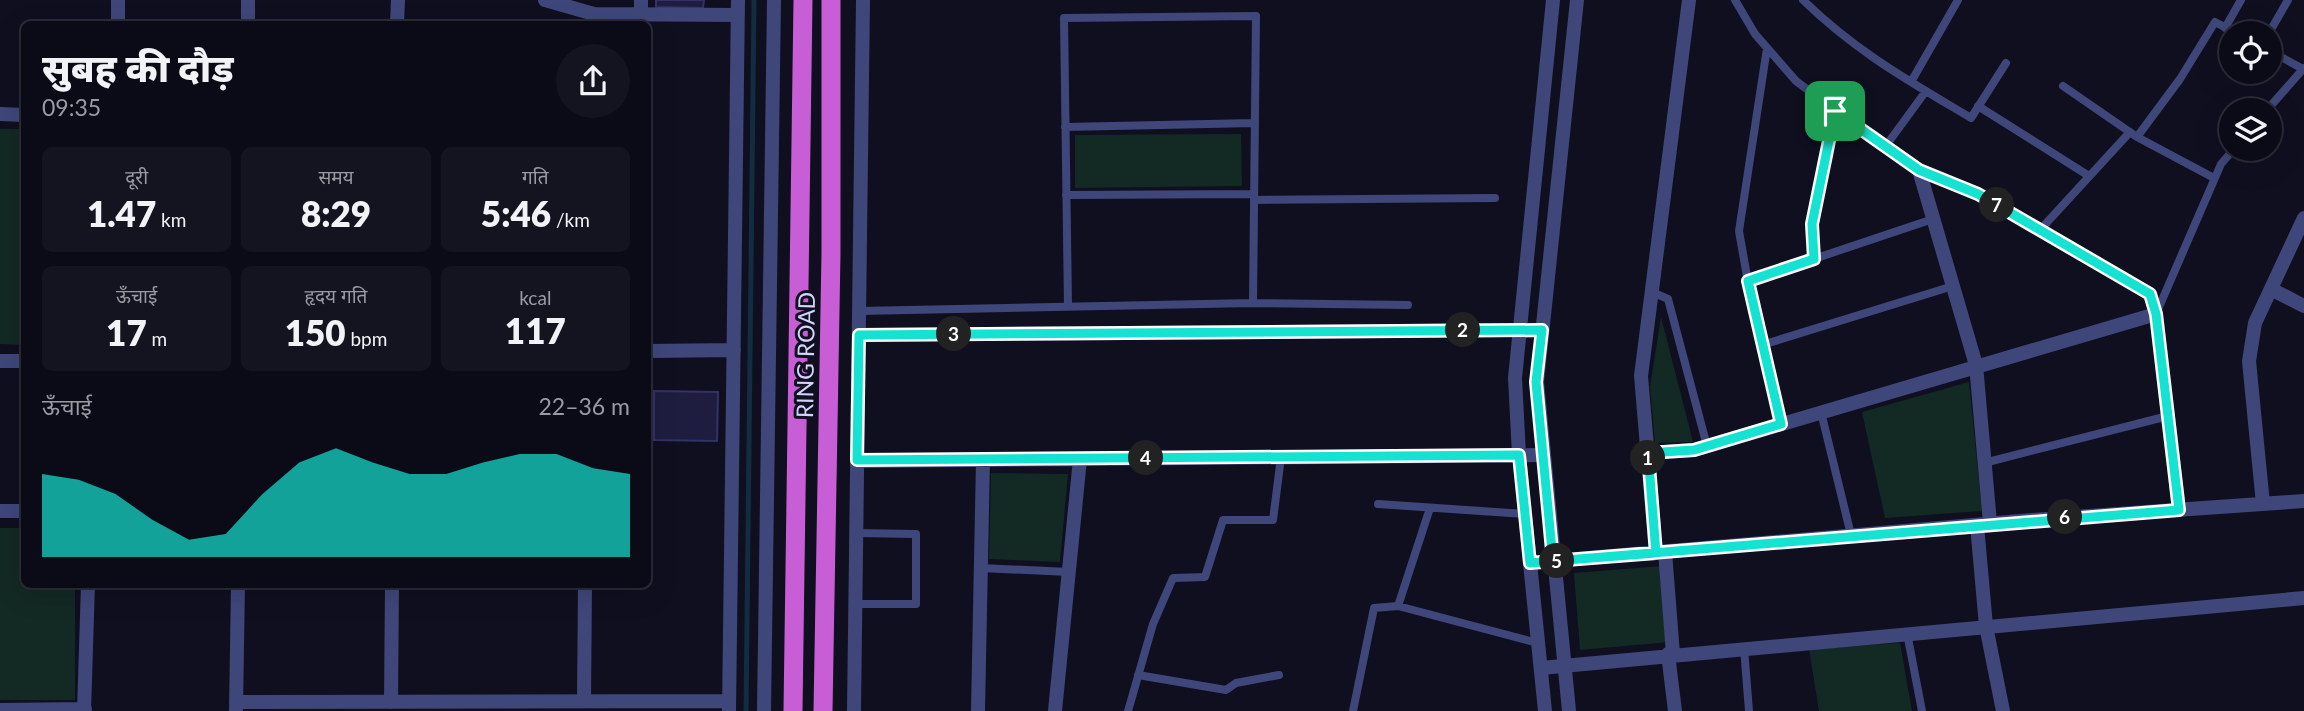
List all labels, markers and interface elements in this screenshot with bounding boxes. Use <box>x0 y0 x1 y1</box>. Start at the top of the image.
map controls <box>2219 21 2282 161</box>
button: locate <box>2219 21 2282 84</box>
text: सुबह की दौड़ <box>42 44 233 90</box>
button: share <box>556 44 630 118</box>
pin <box>1805 81 1865 141</box>
icon: arrive <box>1816 92 1854 130</box>
text: 09:35 <box>42 93 101 121</box>
button: layers <box>2219 98 2282 161</box>
text: दूरी <box>125 165 148 188</box>
text: समय <box>318 165 354 188</box>
text: गति <box>522 165 549 188</box>
pin: 7 <box>1980 188 2014 222</box>
text: 1.47 <box>87 192 156 234</box>
text: 8:29 <box>301 192 371 234</box>
text: 5:46 <box>481 192 551 234</box>
text: 7 <box>1991 193 2002 216</box>
text: km <box>156 208 186 231</box>
text: /km <box>551 208 590 231</box>
text: ऊँचाई <box>116 284 157 307</box>
text: हृदय गति <box>305 284 367 307</box>
text: kcal <box>519 286 551 309</box>
street label: RING ROAD <box>790 292 820 418</box>
text: 117 <box>505 309 566 351</box>
text: 17 <box>106 311 147 353</box>
text: 150 <box>285 311 346 353</box>
pin: 2 <box>1446 312 1480 348</box>
pin: 3 <box>936 316 972 352</box>
text: 2 <box>1457 318 1468 341</box>
text: 3 <box>948 322 959 345</box>
text: m <box>147 327 167 350</box>
text: bpm <box>346 327 387 350</box>
text: ऊँचाई <box>42 392 92 420</box>
text: 22–36 m <box>538 392 630 420</box>
pin: 4 <box>1128 440 1164 476</box>
pin: 1 <box>1630 440 1666 476</box>
text: 4 <box>1140 446 1151 469</box>
text: 1 <box>1642 446 1653 469</box>
pin: 6 <box>2048 500 2082 534</box>
text: 6 <box>2059 505 2070 528</box>
pin: 5 <box>1540 544 1574 578</box>
text: 5 <box>1551 549 1562 572</box>

